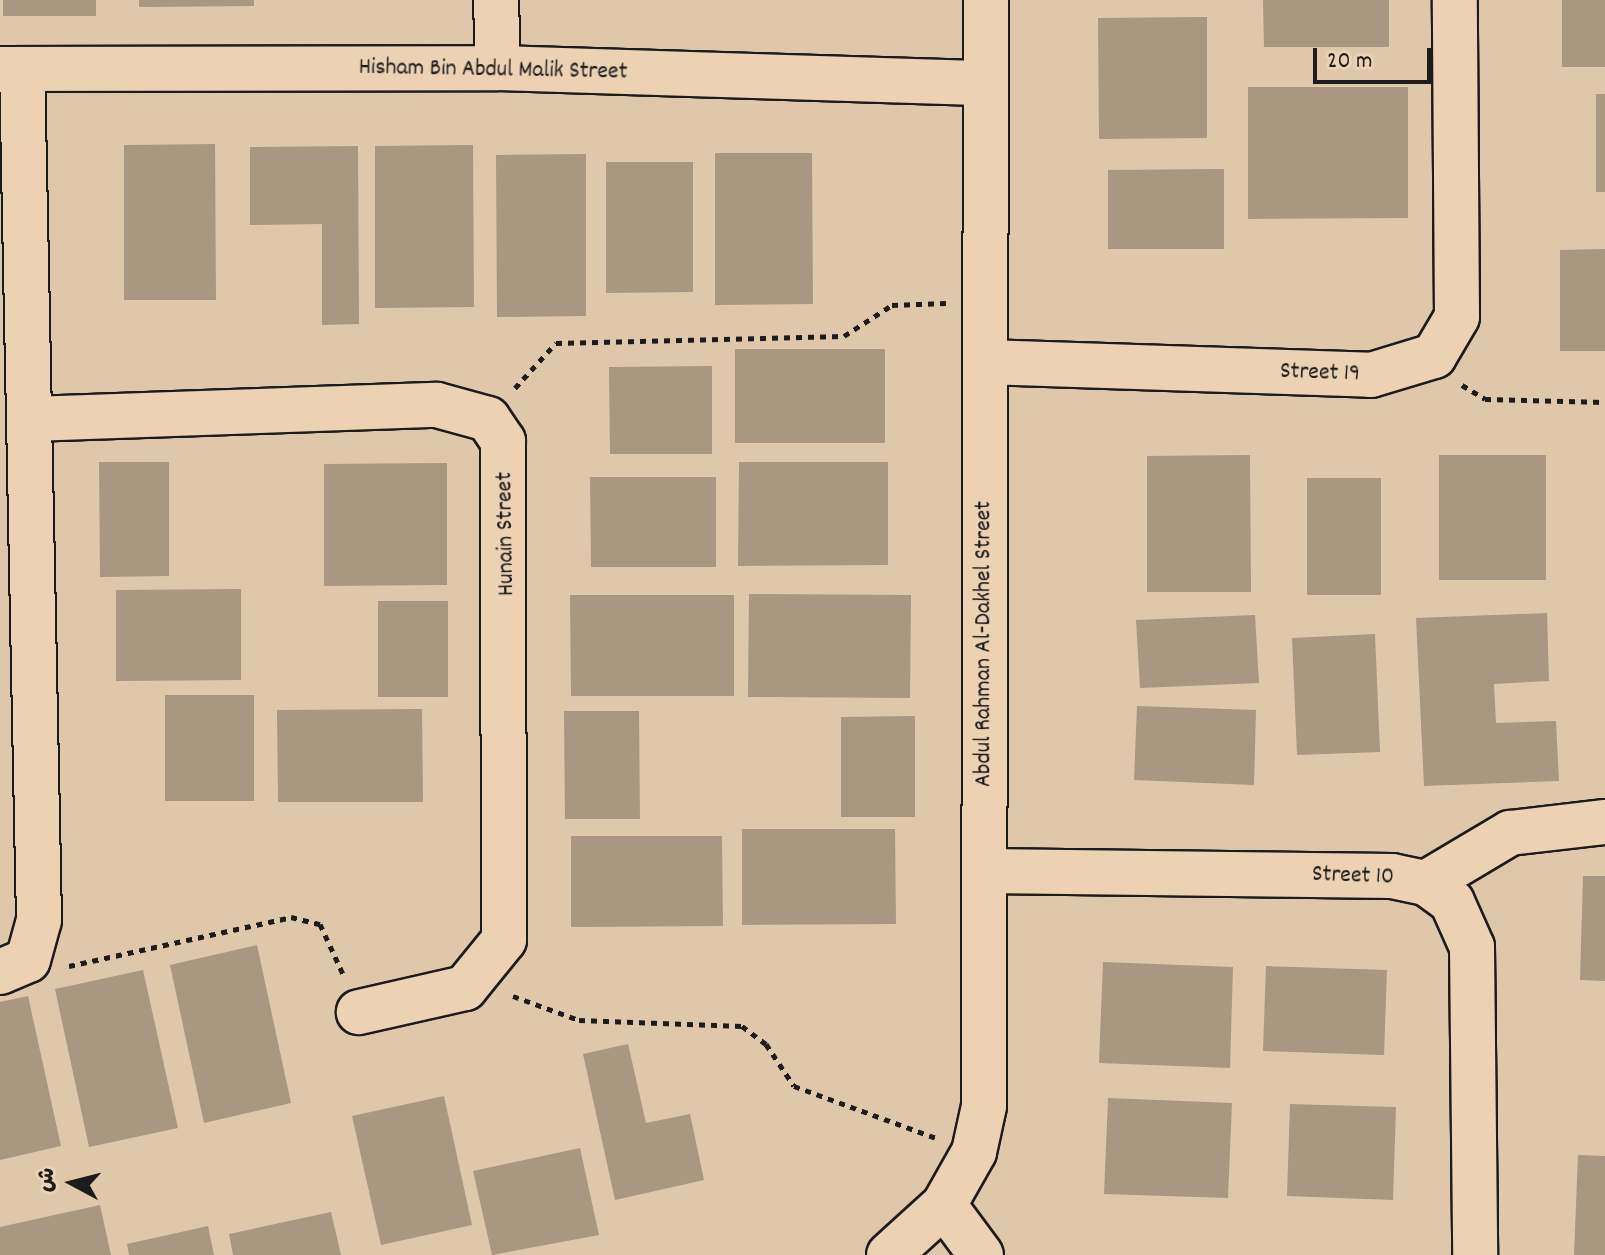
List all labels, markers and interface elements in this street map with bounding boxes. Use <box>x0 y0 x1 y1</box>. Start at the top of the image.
scale bar <box>1317 32 1435 82</box>
text: 20 m <box>1327 45 1373 79</box>
street label: Hisham Bin Abdul Malik Street <box>358 54 628 88</box>
street label: Street 19 <box>1279 358 1361 390</box>
street label: Hunain Street <box>492 472 522 596</box>
street label: Abdul Rahman Al-Dakhel Street <box>971 501 999 787</box>
street label: Street 10 <box>1311 861 1395 893</box>
north arrow <box>32 1143 112 1223</box>
text: ش <box>31 1166 65 1194</box>

